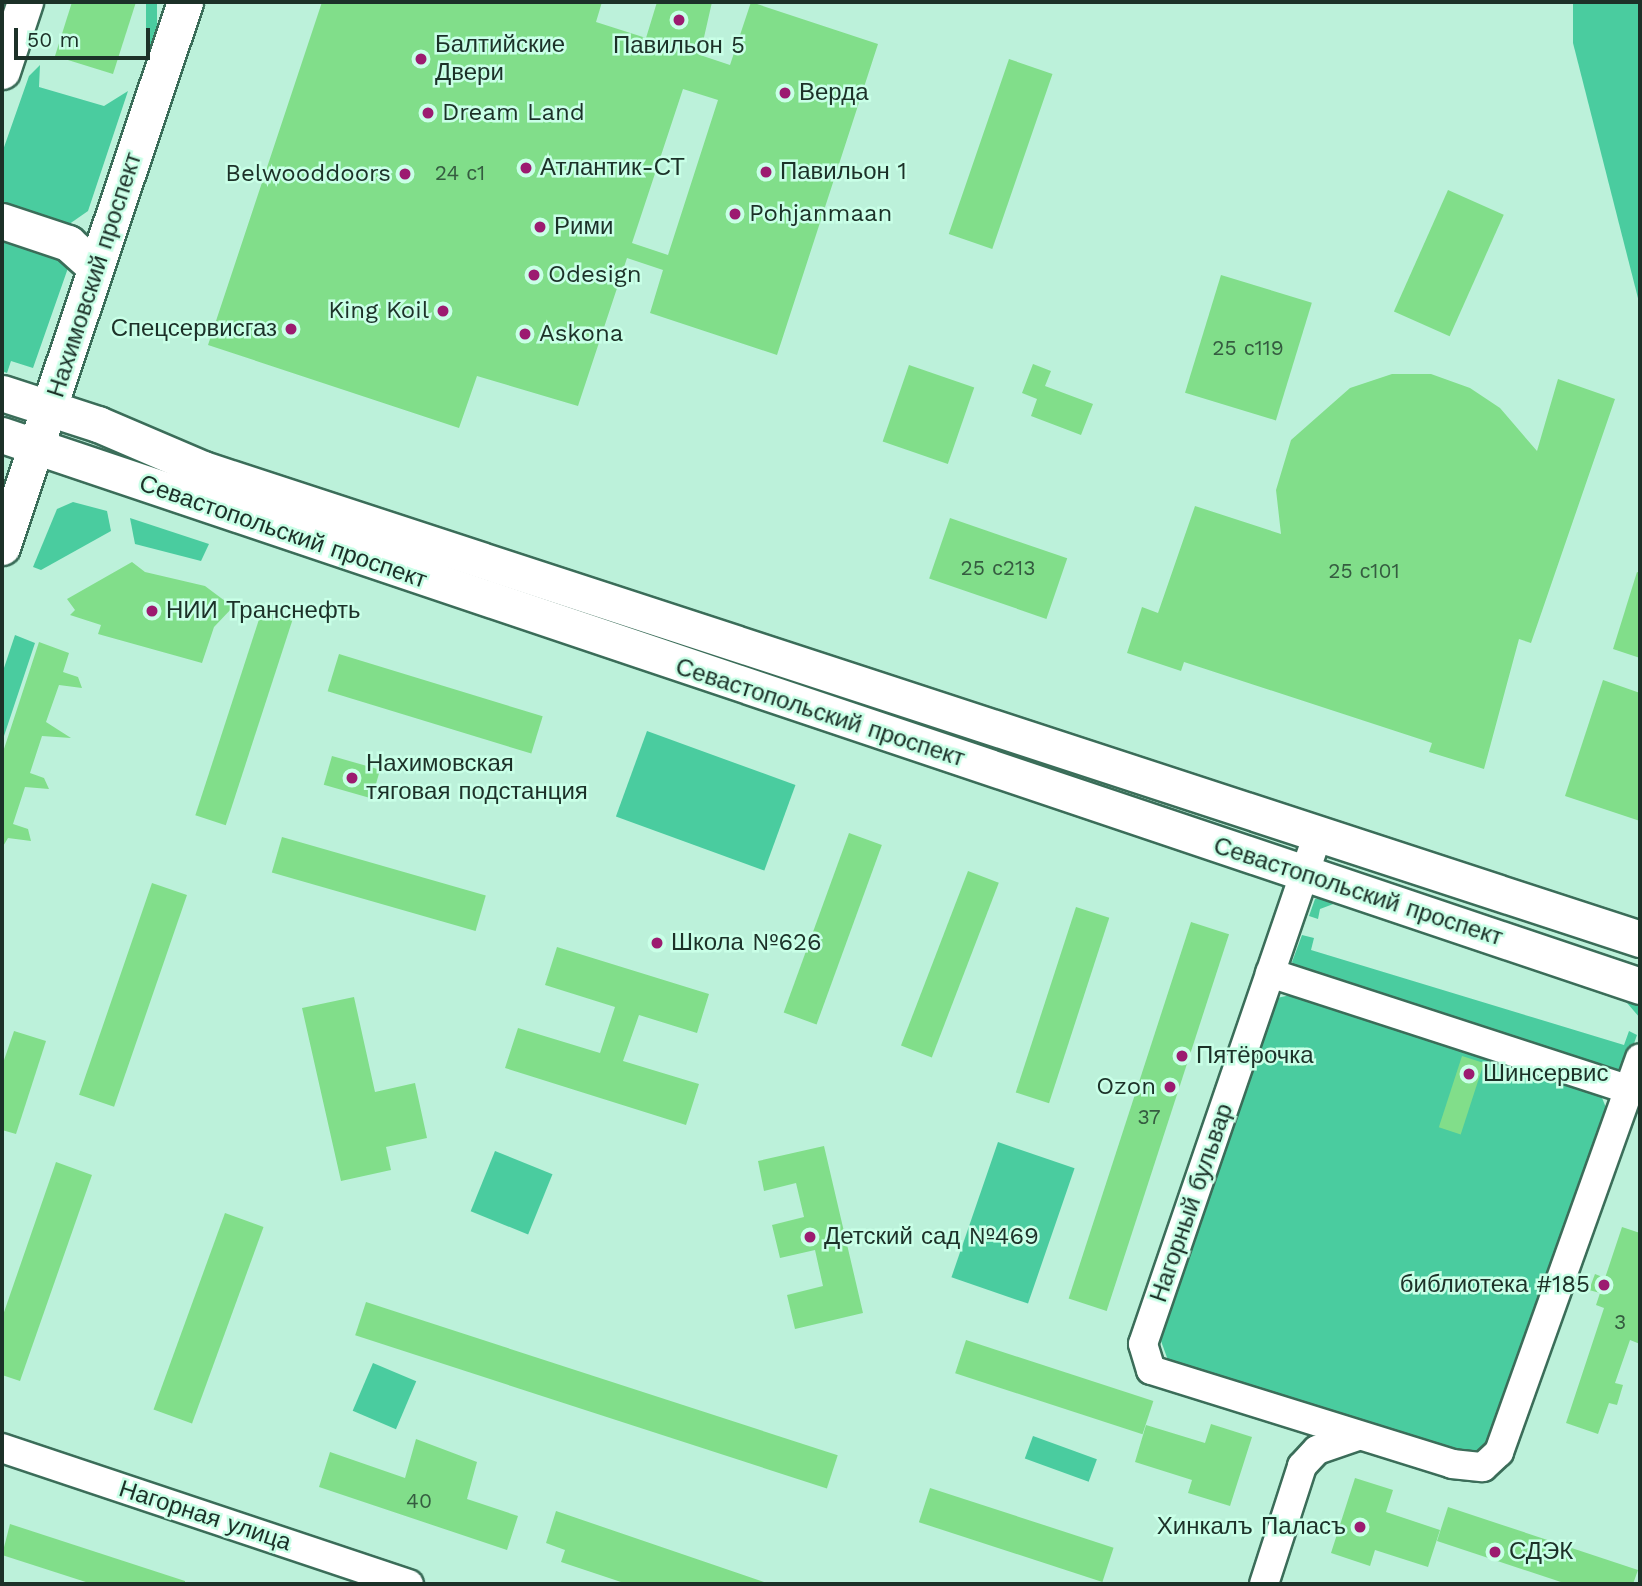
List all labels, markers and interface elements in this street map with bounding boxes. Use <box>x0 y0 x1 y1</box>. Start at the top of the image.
marker: Павильон 5 <box>671 12 687 28</box>
scale bar <box>18 14 154 58</box>
text: 50 m <box>27 27 79 52</box>
place label: Балтийские Двери <box>435 31 565 87</box>
place label: Павильон 5 <box>613 32 745 60</box>
marker: Балтийские Двери <box>413 51 429 67</box>
place label: Верда <box>799 79 869 107</box>
marker: Верда <box>777 85 793 101</box>
place label: Dream Land <box>442 99 585 127</box>
marker: Dream Land <box>420 105 436 121</box>
street label: Нахимовский проспект <box>42 149 148 401</box>
place label: Атлантик-СТ <box>540 154 685 182</box>
place label: Павильон 1 <box>780 158 907 186</box>
place label: Belwooddoors <box>225 160 391 188</box>
house number: 24 с1 <box>435 160 485 186</box>
marker: Атлантик-СТ <box>518 160 534 176</box>
marker: Павильон 1 <box>758 164 774 180</box>
marker: Belwooddoors <box>397 166 413 182</box>
place label: Pohjanmaan <box>749 200 892 228</box>
marker: Pohjanmaan <box>727 206 743 222</box>
place label: Рими <box>554 213 613 241</box>
marker: Рими <box>532 219 548 235</box>
place label: Odesign <box>548 261 642 289</box>
marker: Odesign <box>526 267 542 283</box>
place label: King Koil <box>328 297 429 325</box>
marker: King Koil <box>435 303 451 319</box>
place label: Спецсервисгаз <box>111 315 277 343</box>
place label: Askona <box>539 320 623 348</box>
marker: Спецсервисгаз <box>283 321 299 337</box>
marker: Askona <box>517 326 533 342</box>
house number: 25 с119 <box>1212 335 1284 361</box>
street label: Севастопольский проспект <box>135 469 431 595</box>
house number: 25 с213 <box>961 555 1035 581</box>
house number: 25 с101 <box>1328 558 1400 584</box>
place label: НИИ Транснефть <box>166 597 361 625</box>
marker: НИИ Транснефть <box>144 603 160 619</box>
street label: Севастопольский проспект <box>672 653 968 773</box>
place label: Нахимовская тяговая подстанция <box>366 750 588 806</box>
marker: Нахимовская тяговая подстанция <box>344 770 360 786</box>
street label: Севастопольский проспект <box>1210 832 1506 952</box>
place label: Школа №626 <box>671 929 822 957</box>
marker: Школа №626 <box>649 935 665 951</box>
place label: Пятёрочка <box>1196 1042 1314 1070</box>
marker: Пятёрочка <box>1174 1048 1190 1064</box>
place label: Шинсервис <box>1483 1060 1609 1088</box>
marker: Шинсервис <box>1461 1066 1477 1082</box>
place label: Ozon <box>1096 1073 1156 1101</box>
marker: Ozon <box>1162 1079 1178 1095</box>
street label: Нагорный бульвар <box>1145 1100 1239 1306</box>
house number: 37 <box>1137 1104 1161 1130</box>
place label: Детский сад №469 <box>824 1223 1039 1251</box>
marker: Детский сад №469 <box>802 1229 818 1245</box>
place label: библиотека #185 <box>1400 1271 1590 1299</box>
marker: библиотека #185 <box>1596 1277 1612 1293</box>
house number: 3 <box>1614 1309 1626 1335</box>
street label: Нагорная улица <box>115 1475 295 1557</box>
house number: 40 <box>406 1488 432 1514</box>
place label: Хинкалъ Паласъ <box>1157 1513 1346 1541</box>
marker: Хинкалъ Паласъ <box>1352 1519 1368 1535</box>
place label: СДЭК <box>1509 1538 1573 1566</box>
marker: СДЭК <box>1487 1544 1503 1560</box>

